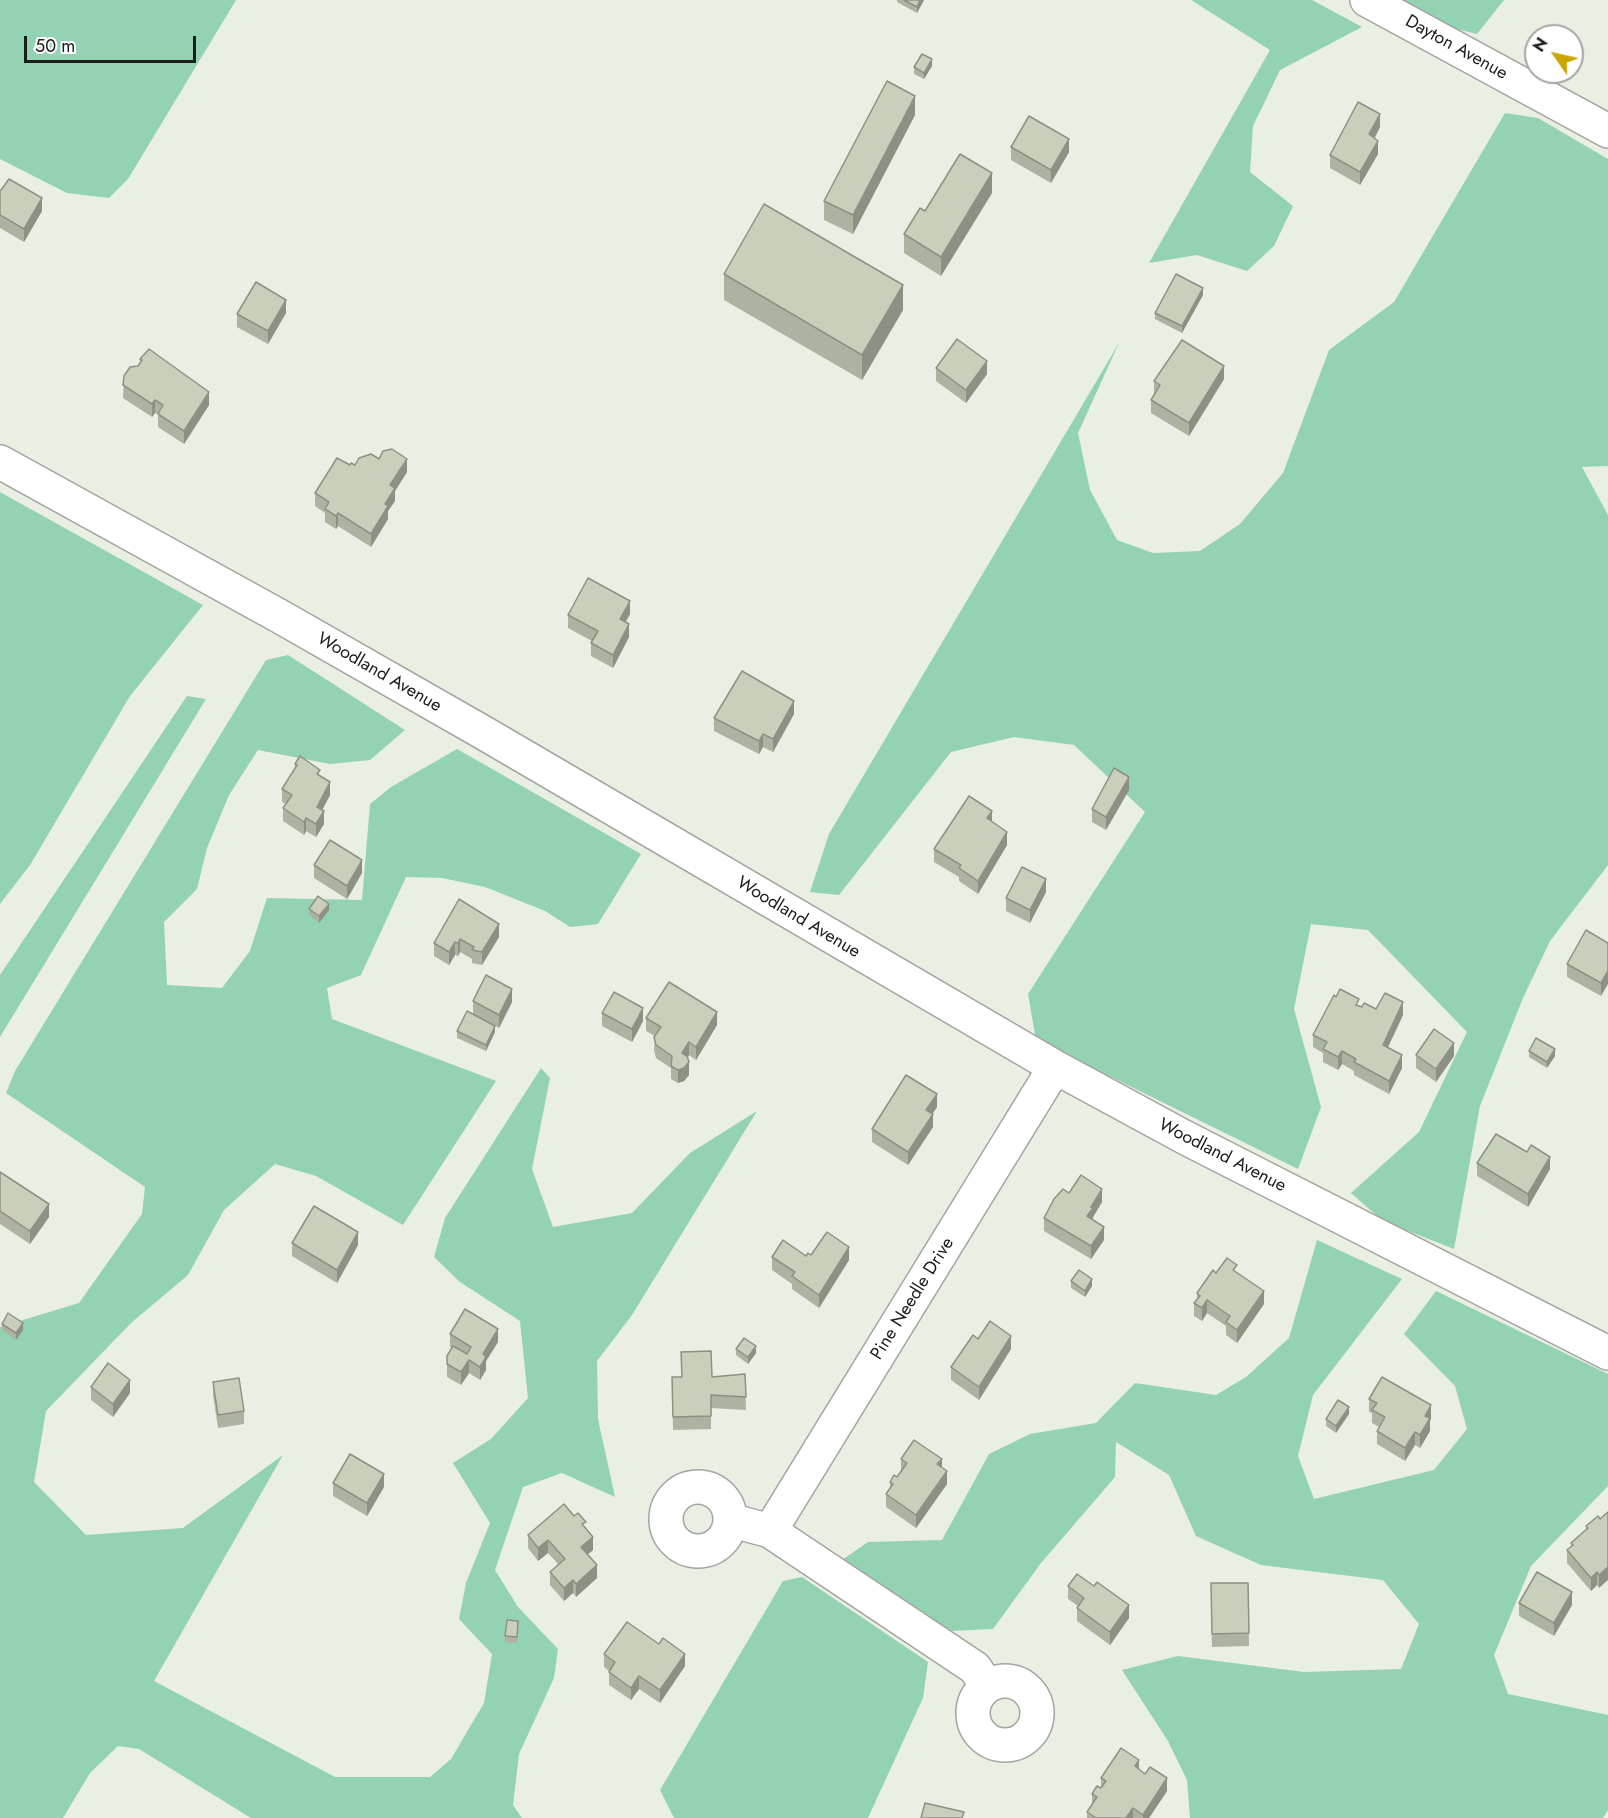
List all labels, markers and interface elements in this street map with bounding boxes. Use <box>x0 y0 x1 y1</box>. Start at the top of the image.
street label: Dayton Avenue <box>1401 11 1511 85</box>
scale bar <box>27 24 200 62</box>
north arrow <box>1524 24 1584 84</box>
text: 50 m <box>35 33 75 59</box>
text: N <box>1527 33 1553 56</box>
street label: Woodland Avenue <box>313 629 445 717</box>
street label: Woodland Avenue <box>732 873 864 963</box>
street label: Woodland Avenue <box>1155 1115 1289 1197</box>
street label: Pine Needle Drive <box>867 1234 959 1364</box>

